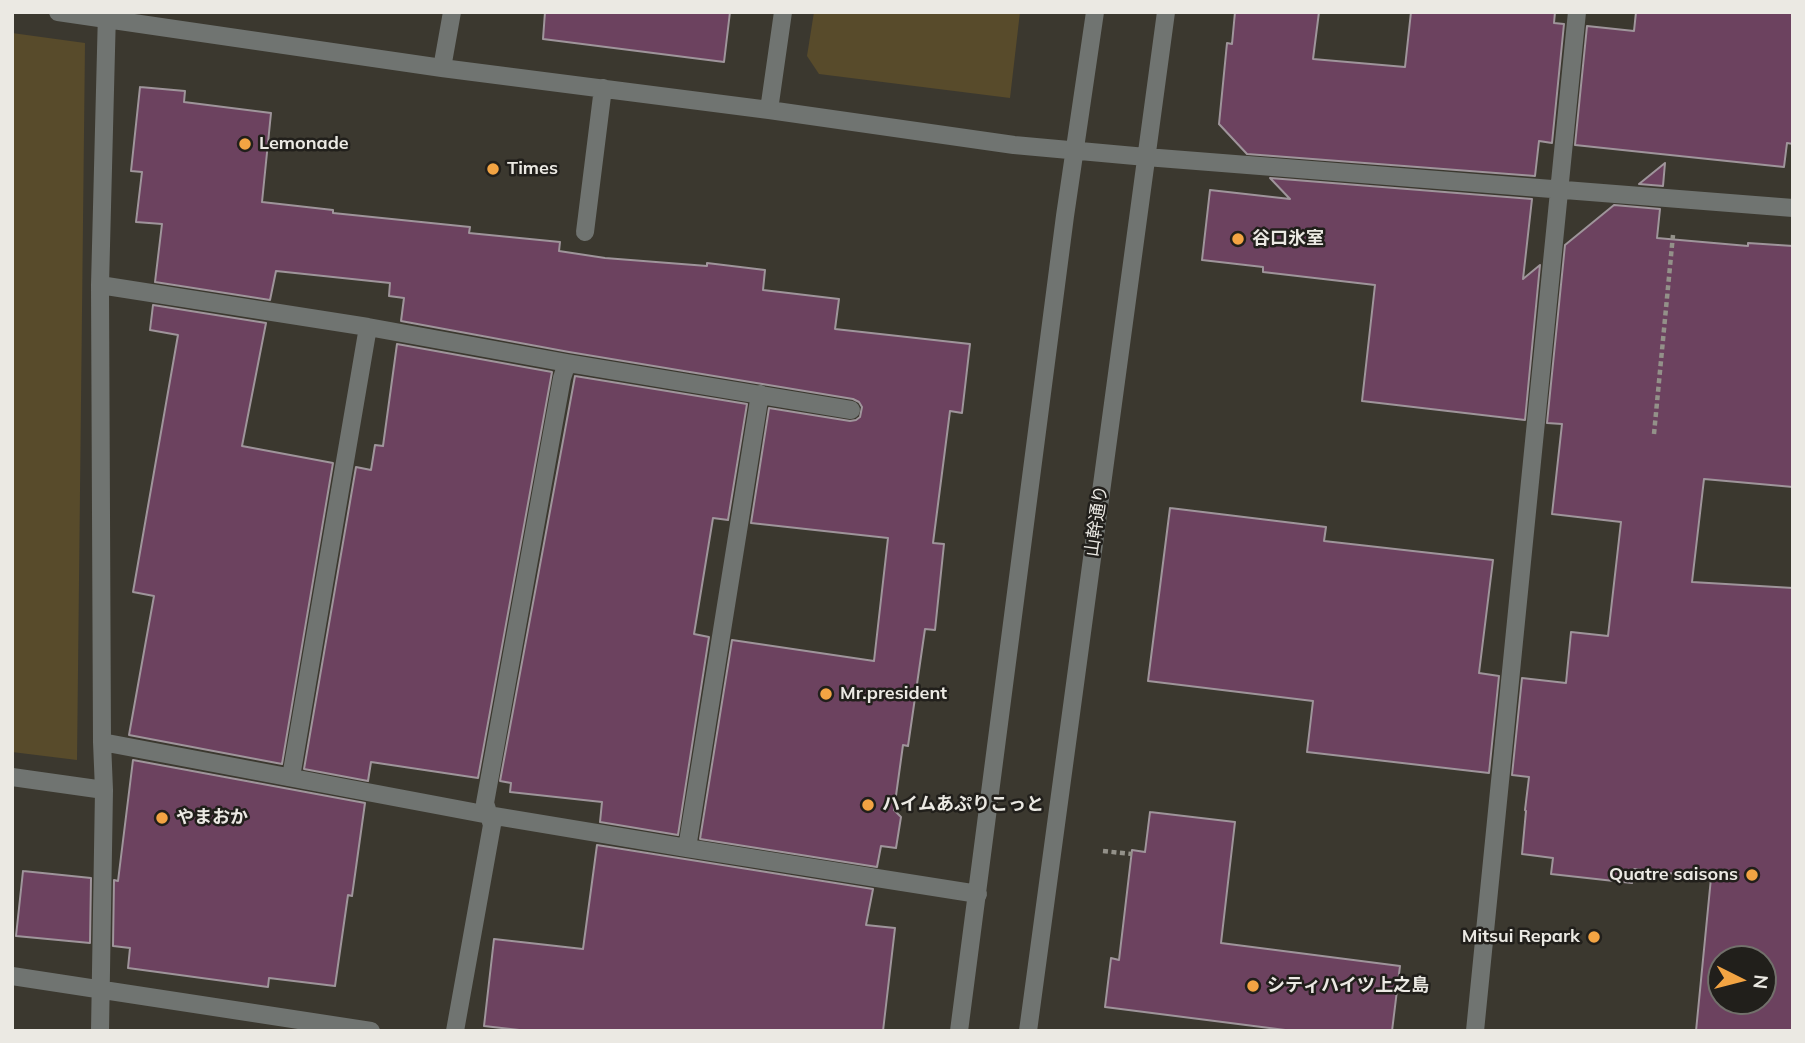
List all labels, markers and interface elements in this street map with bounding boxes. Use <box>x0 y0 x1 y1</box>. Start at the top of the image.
place label: Lemonade <box>259 133 349 155</box>
marker: Lemonade <box>237 136 253 152</box>
place label: Times <box>507 158 558 180</box>
marker: Times <box>485 161 501 177</box>
place label: 谷口氷室 <box>1252 228 1324 250</box>
marker: 谷口氷室 <box>1230 231 1246 247</box>
street label: 山幹通り <box>1081 484 1113 558</box>
place label: Mr.president <box>840 683 947 705</box>
marker: Mr.president <box>818 686 834 702</box>
place label: ハイムあぷりこっと <box>882 794 1044 816</box>
marker: ハイムあぷりこっと <box>860 797 876 813</box>
place label: やまおか <box>176 807 248 829</box>
marker: やまおか <box>154 810 170 826</box>
place label: Quatre saisons <box>1609 864 1738 886</box>
marker: Quatre saisons <box>1744 867 1760 883</box>
place label: Mitsui Repark <box>1462 926 1580 948</box>
marker: Mitsui Repark <box>1586 929 1602 945</box>
north arrow <box>1707 945 1777 1015</box>
text: N <box>1748 974 1774 990</box>
place label: シティハイツ上之島 <box>1267 975 1429 997</box>
marker: シティハイツ上之島 <box>1245 978 1261 994</box>

